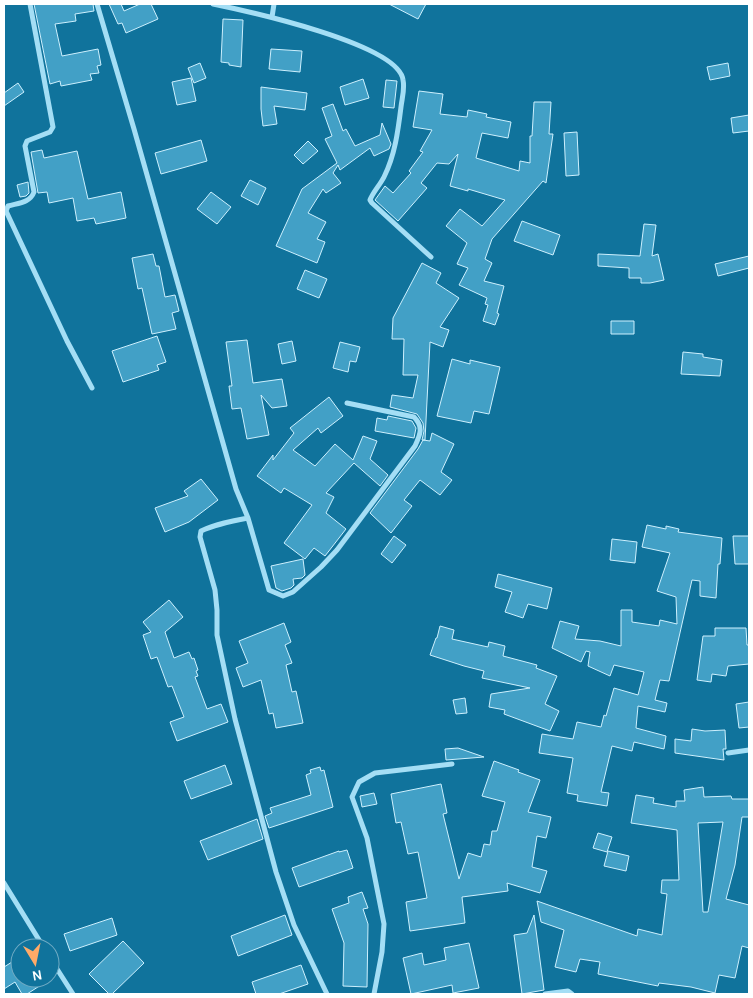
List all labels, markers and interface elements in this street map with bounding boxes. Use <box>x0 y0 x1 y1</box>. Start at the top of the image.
north arrow <box>10 938 60 988</box>
text: N <box>31 966 44 985</box>

